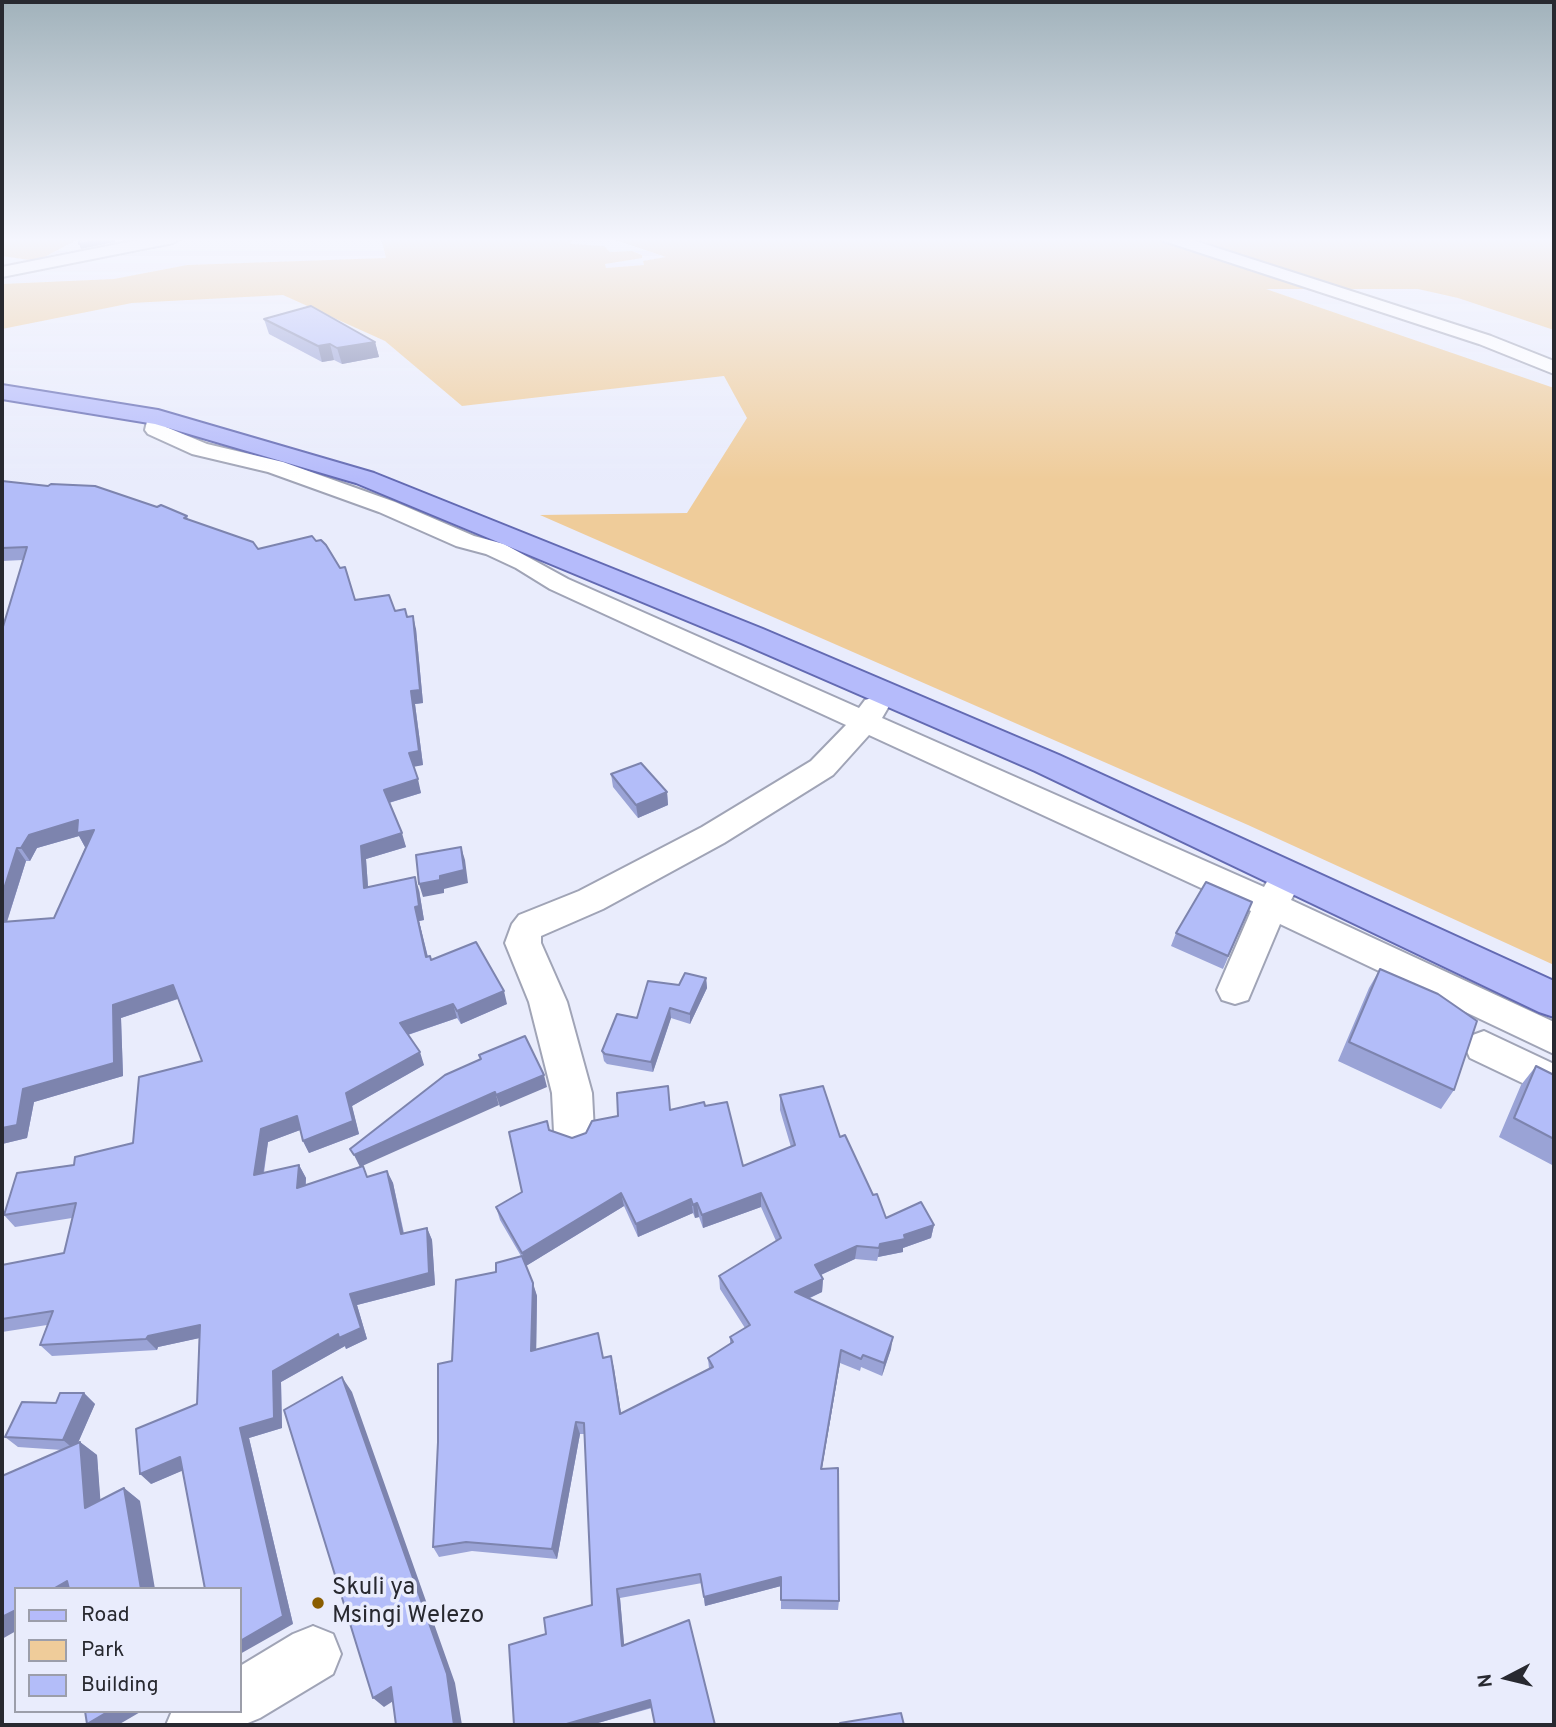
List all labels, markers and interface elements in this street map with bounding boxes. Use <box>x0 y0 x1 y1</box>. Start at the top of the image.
place label: Skuli ya Msingi Welezo <box>332 1575 484 1631</box>
legend <box>14 1587 242 1713</box>
marker: Skuli ya Msingi Welezo <box>310 1595 326 1611</box>
text: Road <box>81 1602 130 1629</box>
text: Park <box>81 1637 124 1664</box>
north arrow <box>1472 1643 1542 1713</box>
text: Building <box>81 1672 159 1699</box>
text: N <box>1473 1672 1499 1689</box>

